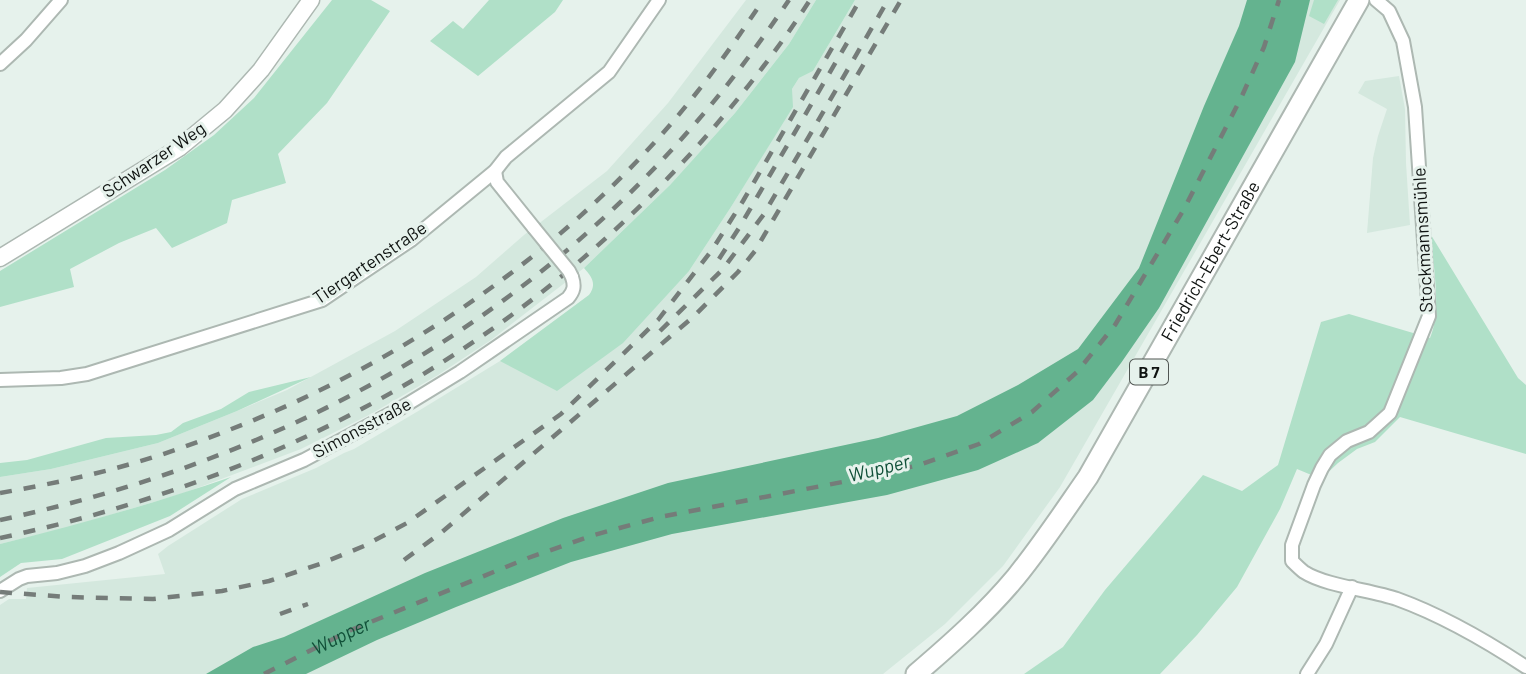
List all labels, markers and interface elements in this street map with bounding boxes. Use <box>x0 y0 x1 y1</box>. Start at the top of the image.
street label: Schwarzer Weg <box>98 117 209 202</box>
street label: Stockmannsmühle <box>1407 167 1437 313</box>
street label: Friedrich-Ebert-Straße <box>1156 177 1264 345</box>
street label: Tiergartenstraße <box>308 216 430 308</box>
road number: B 7 <box>1130 360 1168 384</box>
street label: Simonsstraße <box>309 392 415 462</box>
water label: Wupper <box>846 448 913 486</box>
water label: Wupper <box>307 611 375 659</box>

